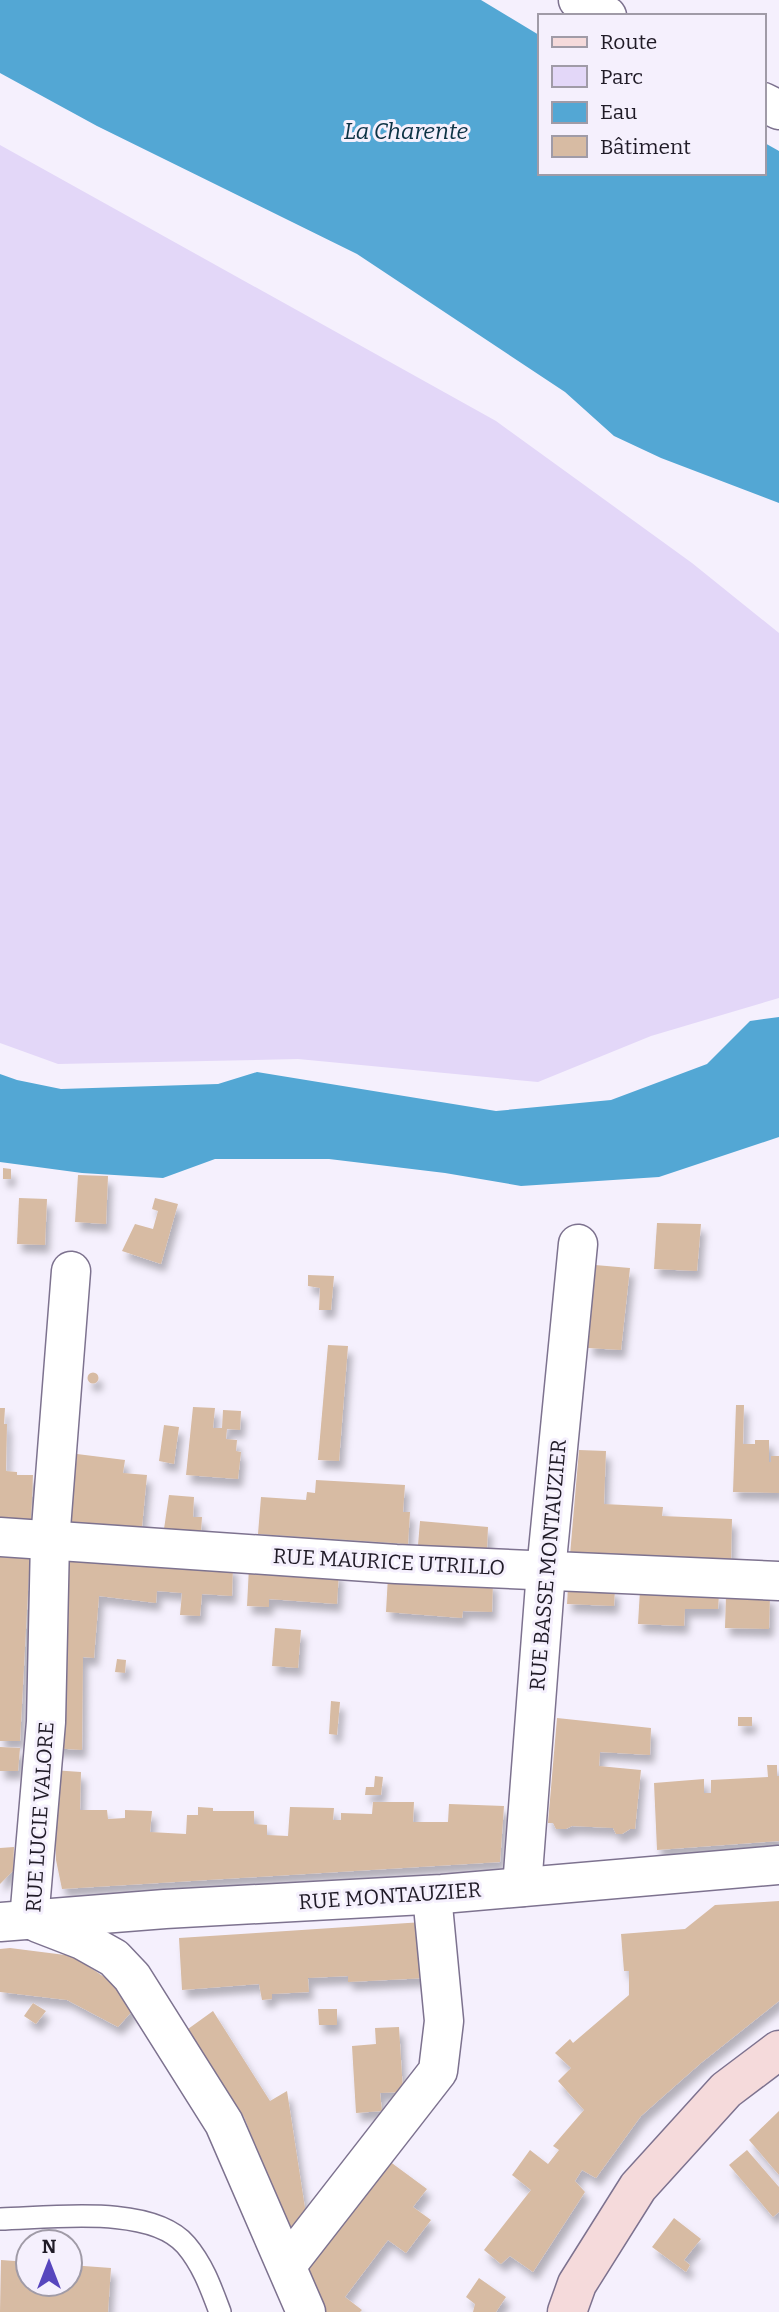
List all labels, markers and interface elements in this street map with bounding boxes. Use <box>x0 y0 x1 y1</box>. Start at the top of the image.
legend <box>538 14 765 175</box>
text: Route <box>600 29 657 55</box>
text: Parc <box>600 64 643 90</box>
text: Eau <box>600 99 637 125</box>
water label: La Charente <box>344 117 469 145</box>
text: Bâtiment <box>600 134 691 160</box>
street label: RUE BASSE MONTAUZIER <box>524 1438 572 1692</box>
street label: RUE MAURICE UTRILLO <box>272 1543 506 1581</box>
street label: RUE LUCIE VALORE <box>20 1721 60 1913</box>
street label: RUE MONTAUZIER <box>298 1877 482 1915</box>
north arrow <box>14 2228 84 2298</box>
text: N <box>42 2235 57 2258</box>

